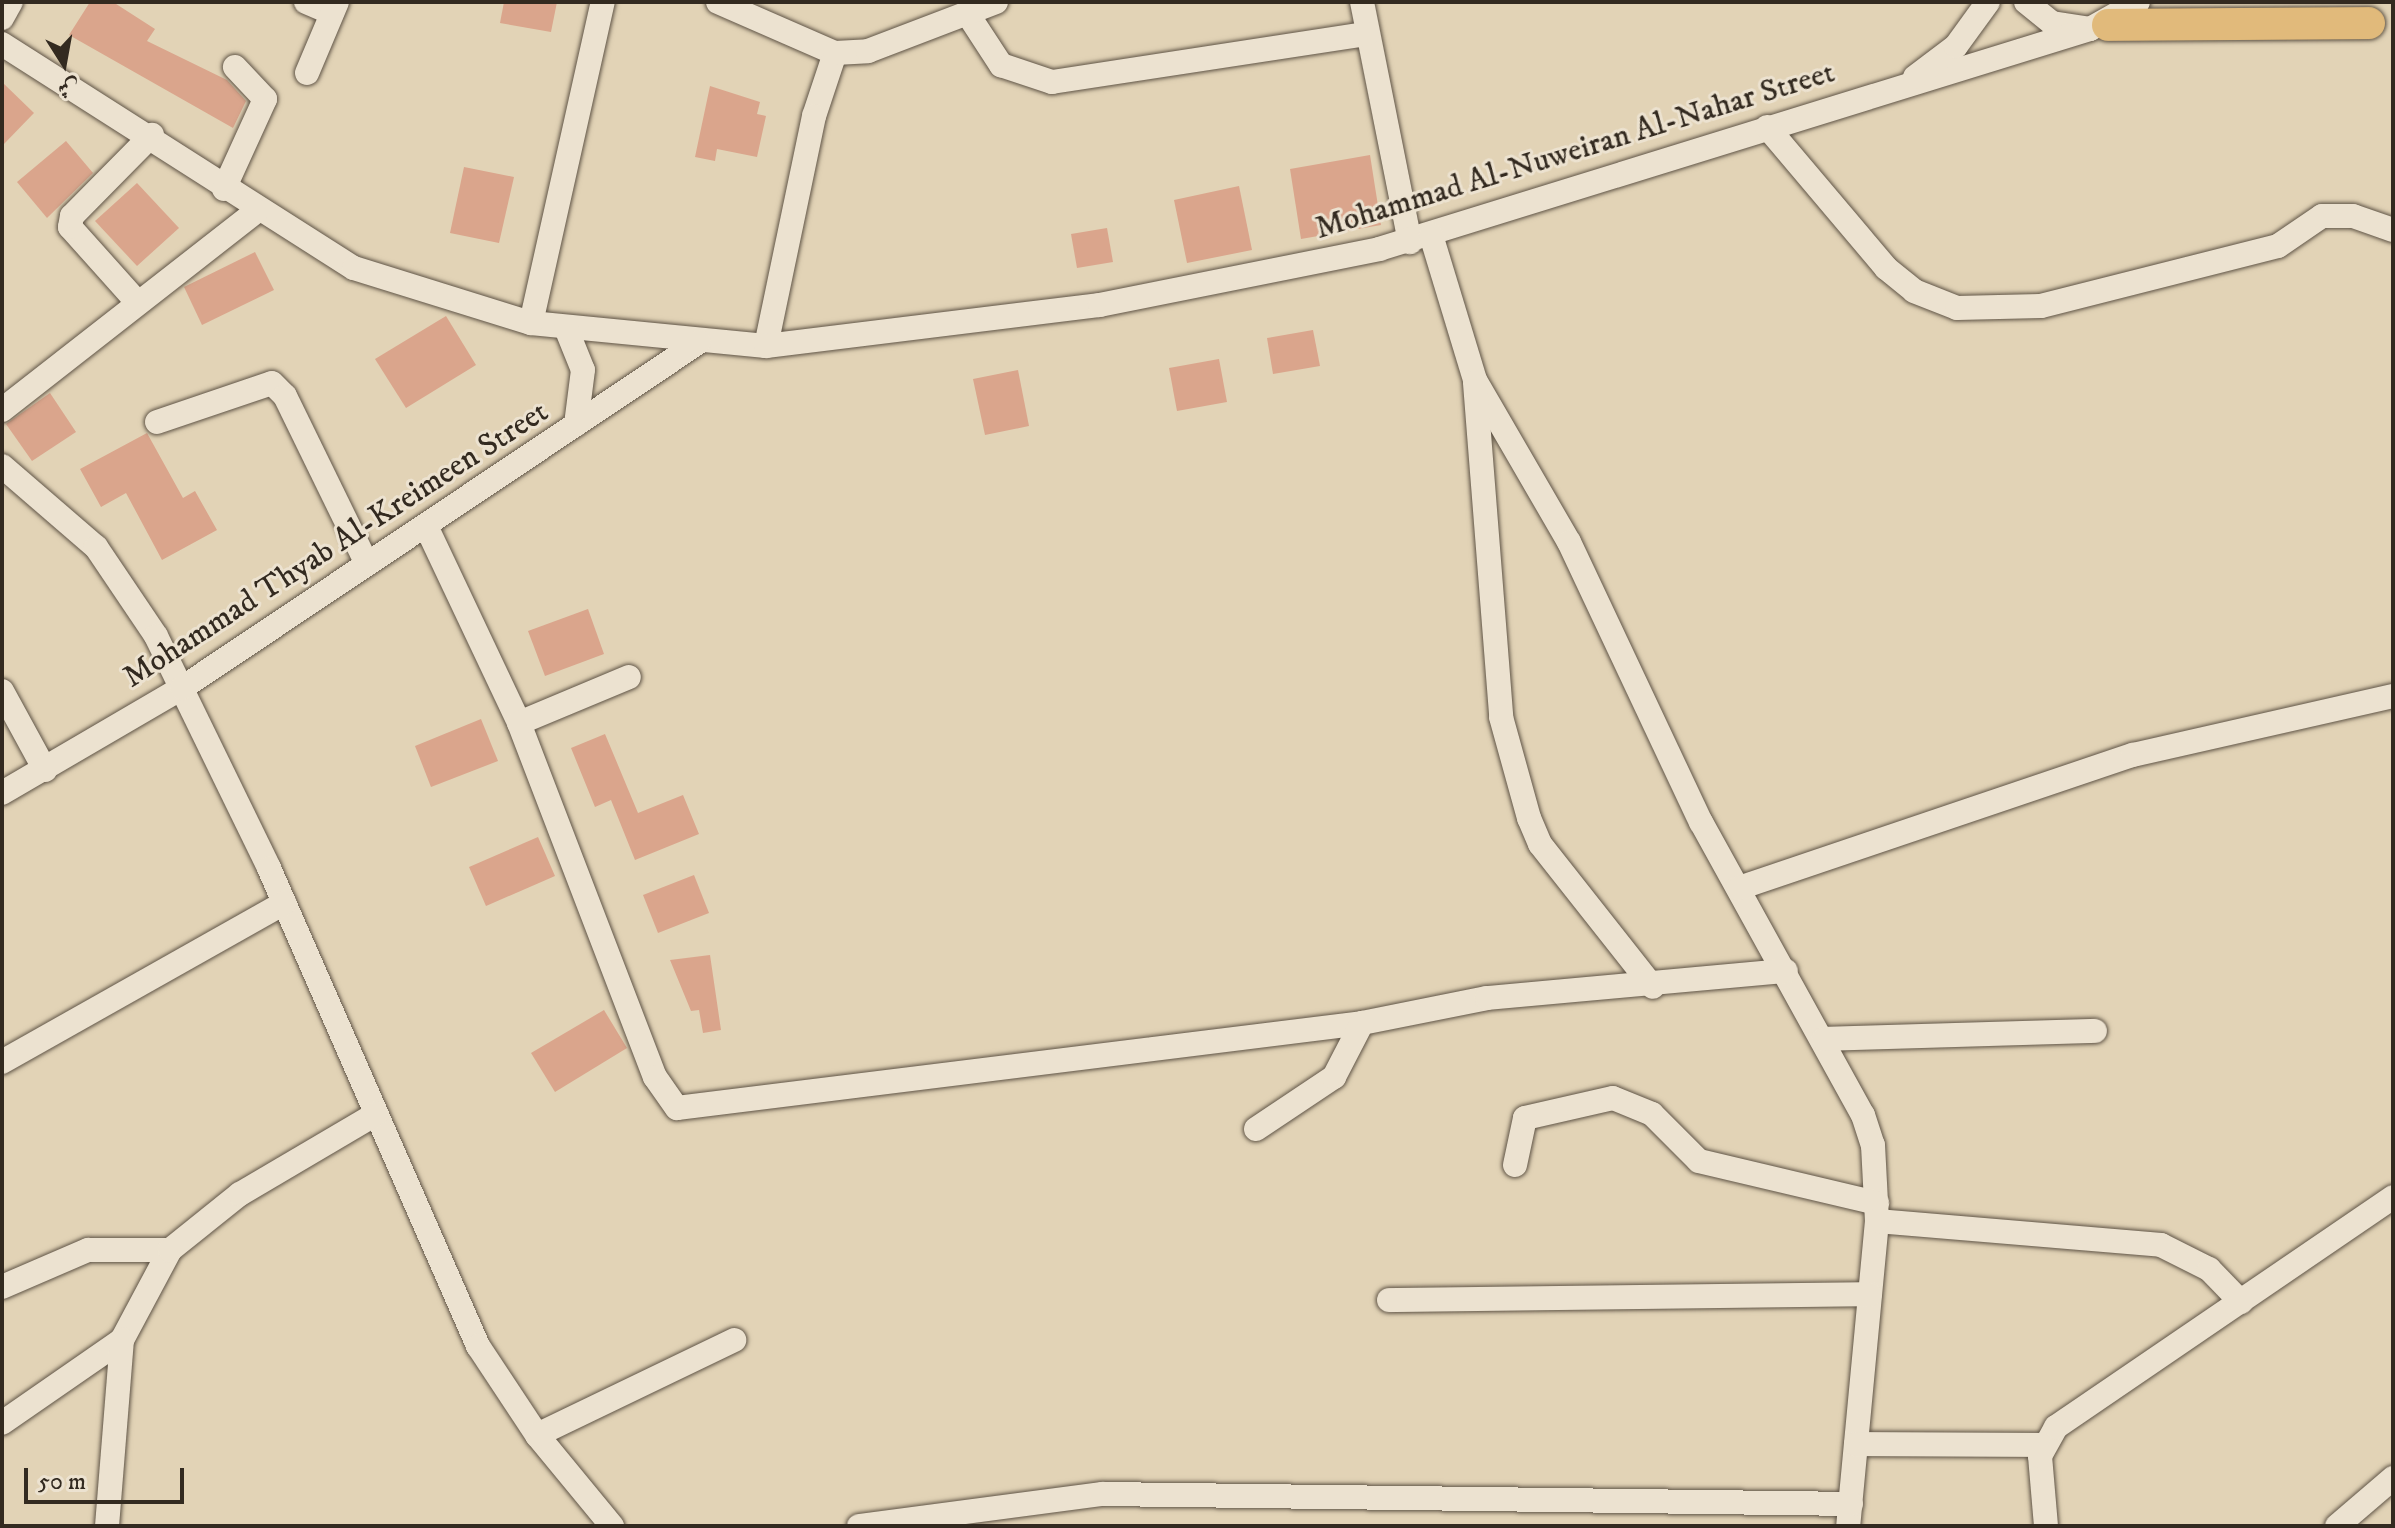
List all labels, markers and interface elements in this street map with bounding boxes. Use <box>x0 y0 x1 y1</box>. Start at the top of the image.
north arrow <box>24 24 104 104</box>
street label: Mohammad Al-Nuweiran Al-Nahar Street <box>1311 54 1839 248</box>
text: ش <box>55 73 82 103</box>
street label: Mohammad Thyab Al-Kreimeen Street <box>116 393 556 697</box>
scale bar <box>28 1452 188 1502</box>
text: 50 m <box>38 1467 86 1497</box>

